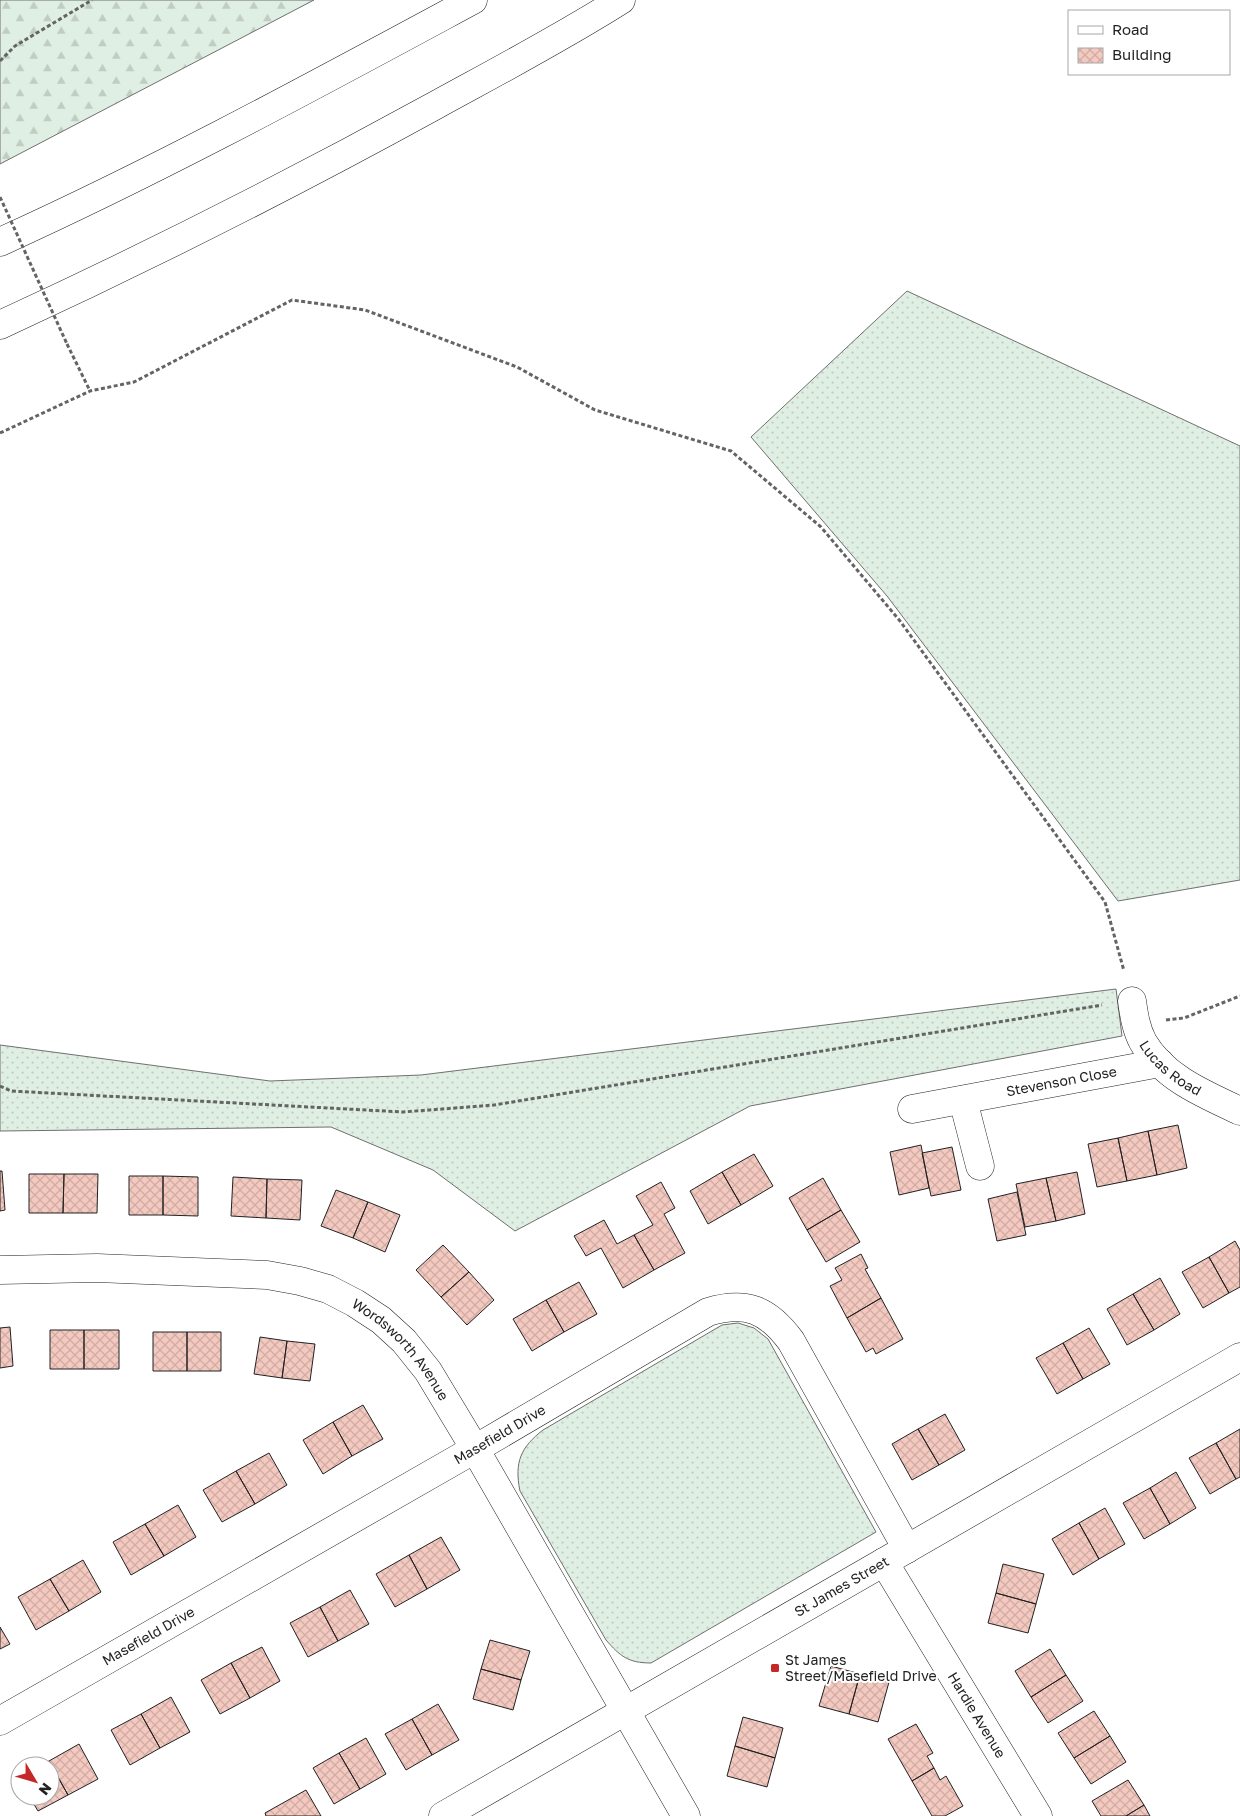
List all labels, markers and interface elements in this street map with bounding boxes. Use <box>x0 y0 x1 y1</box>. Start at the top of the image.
legend <box>1068 10 1230 75</box>
text: Road <box>1112 20 1149 38</box>
text: Building <box>1112 45 1172 63</box>
street label: Lucas Road <box>1136 1037 1204 1099</box>
street label: Stevenson Close <box>1005 1062 1118 1099</box>
street label: Wordsworth Avenue <box>349 1294 453 1403</box>
street label: Masefield Drive <box>450 1400 548 1467</box>
street label: St James Street <box>791 1552 892 1620</box>
street label: Masefield Drive <box>99 1602 197 1669</box>
place label: St James Street/Masefield Drive <box>785 1651 937 1684</box>
marker: St James Street/Masefield Drive <box>769 1662 781 1674</box>
street label: Hardie Avenue <box>945 1669 1010 1761</box>
north arrow <box>10 1756 60 1806</box>
text: N <box>36 1780 56 1799</box>

